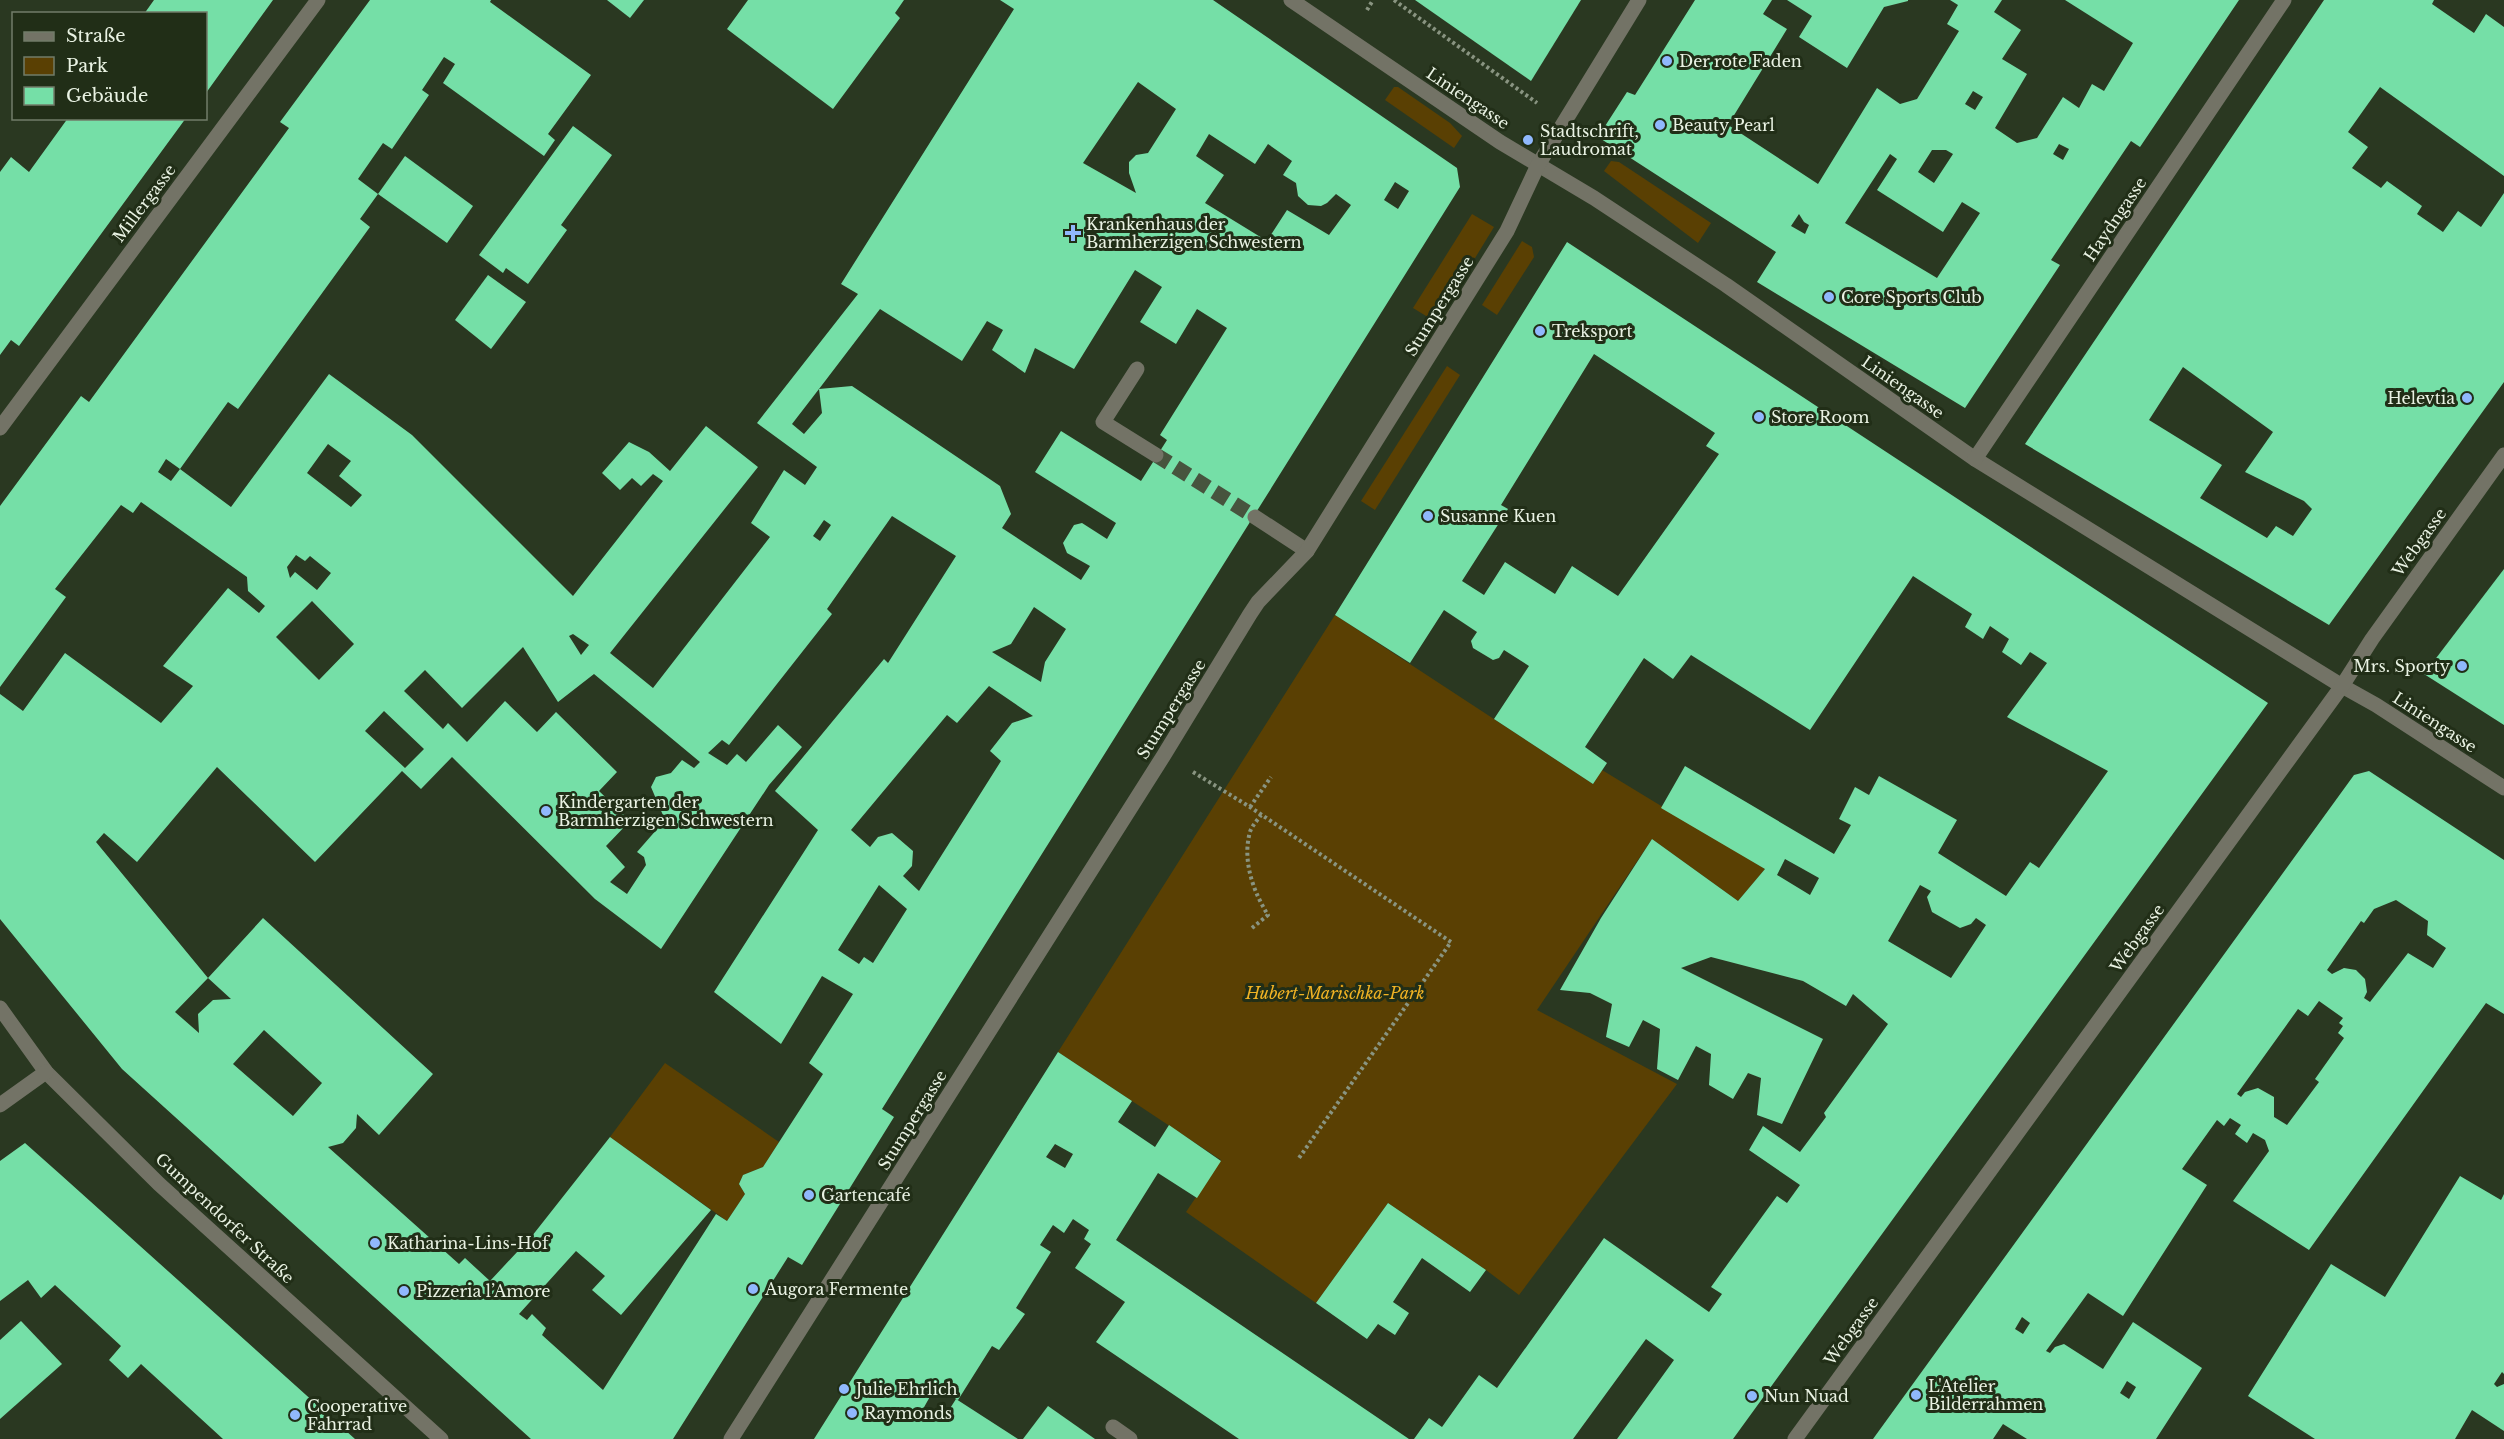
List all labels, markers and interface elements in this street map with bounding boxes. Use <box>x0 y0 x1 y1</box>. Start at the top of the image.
legend <box>12 12 207 120</box>
text: Straße <box>66 25 126 47</box>
place label: Der rote Faden <box>1679 51 1802 71</box>
marker: Der rote Faden <box>1660 54 1674 68</box>
text: Park <box>66 55 108 77</box>
street label: Liniengasse <box>1423 63 1513 133</box>
text: Gebäude <box>66 85 148 107</box>
place label: Beauty Pearl <box>1672 115 1775 135</box>
marker: Beauty Pearl <box>1653 118 1667 132</box>
place label: Stadtschrift, Laudromat <box>1540 121 1639 159</box>
marker: Stadtschrift, Laudromat <box>1521 133 1535 147</box>
street label: Millergasse <box>108 160 180 246</box>
street label: Haydngasse <box>2080 173 2150 265</box>
place label: Krankenhaus der Barmherzigen Schwestern <box>1086 214 1302 252</box>
marker: Krankenhaus der Barmherzigen Schwestern <box>1064 224 1082 242</box>
street label: Stumpergasse <box>1400 252 1478 360</box>
place label: Core Sports Club <box>1841 287 1982 307</box>
marker: Core Sports Club <box>1822 290 1836 304</box>
place label: Treksport <box>1552 321 1632 341</box>
marker: Treksport <box>1533 324 1547 338</box>
street label: Liniengasse <box>1858 351 1948 423</box>
place label: Helevtia <box>2387 388 2455 408</box>
marker: Helevtia <box>2460 391 2474 405</box>
place label: Store Room <box>1771 407 1870 427</box>
marker: Store Room <box>1752 410 1766 424</box>
street label: Webgasse <box>2387 504 2450 581</box>
place label: Susanne Kuen <box>1440 506 1556 526</box>
marker: Susanne Kuen <box>1421 509 1435 523</box>
street label: Stumpergasse <box>1132 655 1210 763</box>
place label: Mrs. Sporty <box>2353 656 2451 676</box>
marker: Mrs. Sporty <box>2455 659 2469 673</box>
street label: Liniengasse <box>2389 687 2481 757</box>
place label: Kindergarten der Barmherzigen Schwestern <box>558 792 774 830</box>
marker: Kindergarten der Barmherzigen Schwestern <box>539 804 553 818</box>
street label: Webgasse <box>2105 900 2168 977</box>
park label: Hubert-Marischka-Park <box>1244 983 1425 1003</box>
street label: Stumpergasse <box>873 1066 951 1174</box>
street label: Gumpendorfer Straße <box>152 1149 298 1287</box>
place label: Gartencafé <box>821 1185 911 1205</box>
marker: Gartencafé <box>802 1188 816 1202</box>
place label: Katharina-Lins-Hof <box>387 1233 551 1253</box>
marker: Katharina-Lins-Hof <box>368 1236 382 1250</box>
place label: Augora Fermente <box>764 1279 908 1299</box>
place label: Pizzeria l’Amore <box>416 1281 551 1301</box>
marker: Augora Fermente <box>746 1282 760 1296</box>
marker: Pizzeria l’Amore <box>397 1284 411 1298</box>
street label: Webgasse <box>1819 1293 1882 1370</box>
place label: L'Atelier Bilderrahmen <box>1928 1376 2043 1414</box>
place label: Julie Ehrlich <box>854 1379 958 1399</box>
marker: Julie Ehrlich <box>837 1382 851 1396</box>
place label: Nun Nuad <box>1764 1386 1849 1406</box>
marker: L'Atelier Bilderrahmen <box>1909 1388 1923 1402</box>
marker: Nun Nuad <box>1745 1389 1759 1403</box>
place label: Cooperative Fahrrad <box>307 1396 407 1434</box>
place label: Raymonds <box>864 1403 952 1423</box>
marker: Raymonds <box>845 1406 859 1420</box>
marker: Cooperative Fahrrad <box>288 1408 302 1422</box>

